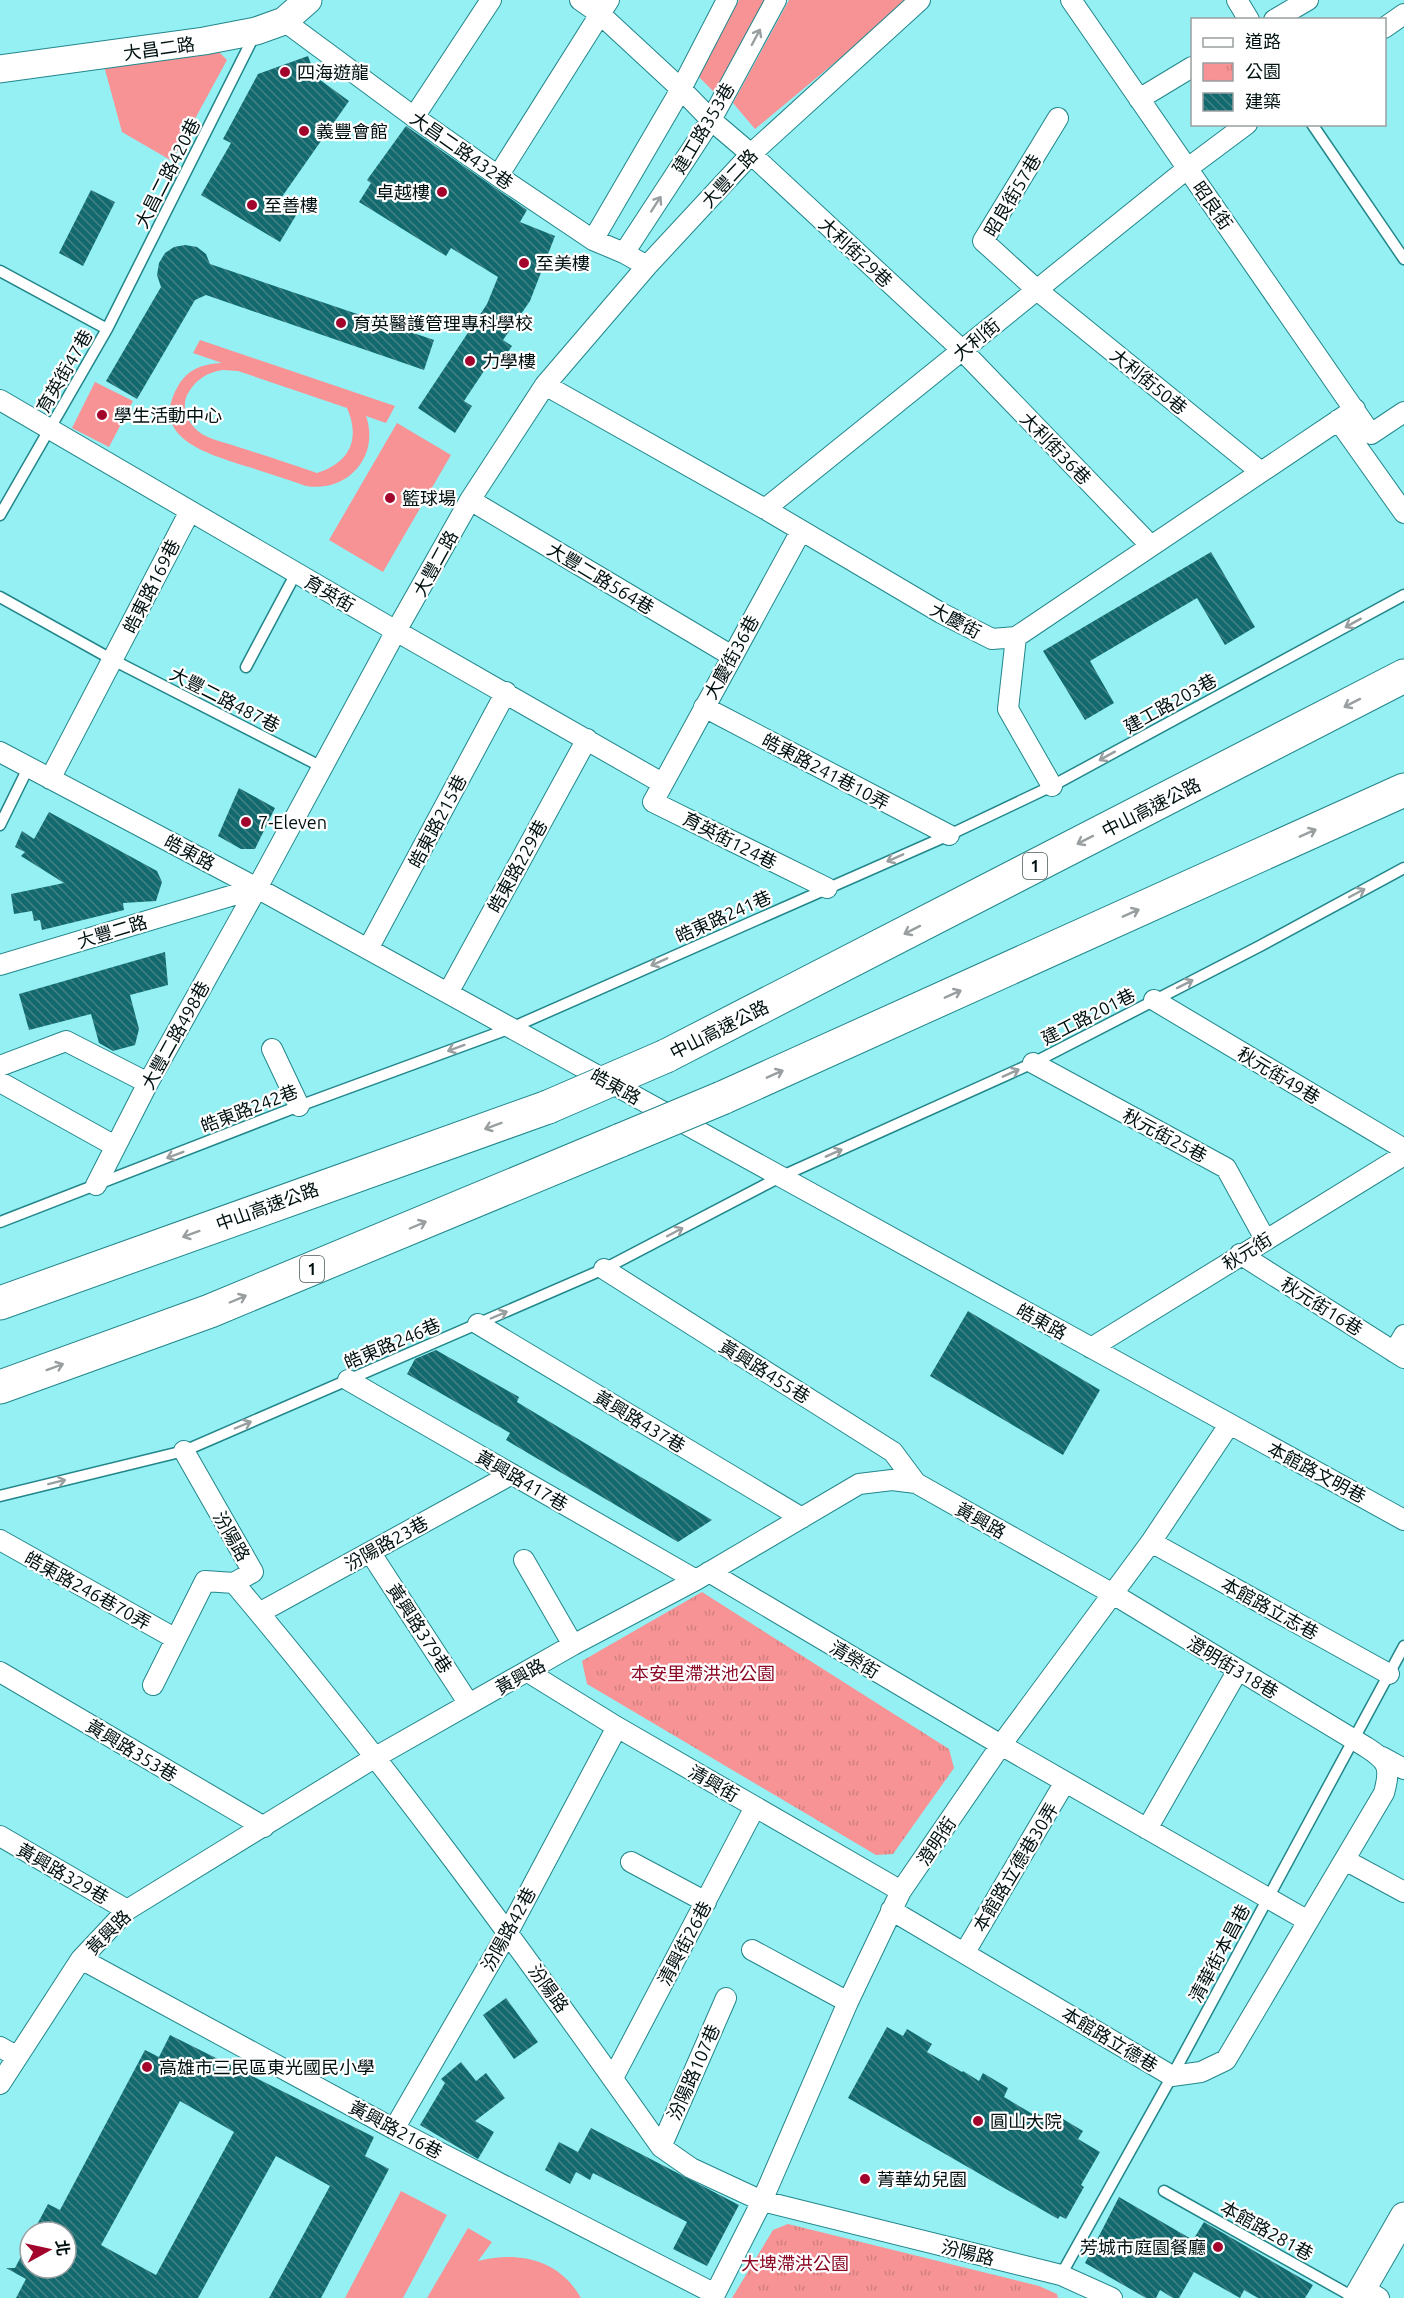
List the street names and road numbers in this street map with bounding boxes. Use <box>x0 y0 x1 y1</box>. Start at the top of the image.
street label: 大昌二路 <box>122 33 196 63</box>
street label: 建工路353巷 <box>668 79 738 177</box>
street label: 大昌二路432巷 <box>407 107 517 193</box>
street label: 大昌二路420巷 <box>131 115 203 231</box>
street label: 大豐二路 <box>697 145 761 211</box>
street label: 昭良街57巷 <box>980 150 1044 240</box>
street label: 昭良街 <box>1189 177 1237 233</box>
street label: 大利街29巷 <box>815 213 897 291</box>
street label: 大利街 <box>949 314 1003 364</box>
street label: 育英街47巷 <box>32 326 96 416</box>
street label: 大利街50巷 <box>1107 344 1191 418</box>
street label: 大利街36巷 <box>1017 408 1095 488</box>
street label: 大豐二路 <box>409 527 461 599</box>
street label: 皓東路169巷 <box>119 536 183 636</box>
street label: 大豐二路564巷 <box>544 538 658 618</box>
street label: 育英街 <box>302 571 358 615</box>
street label: 大慶街 <box>927 598 985 642</box>
street label: 大慶街36巷 <box>700 612 762 702</box>
street label: 大豐二路487巷 <box>167 663 283 735</box>
street label: 建工路203巷 <box>1120 669 1220 737</box>
street label: 皓東路241巷10弄 <box>759 729 893 813</box>
street label: 皓東路215巷 <box>404 771 470 871</box>
street label: 中山高速公路 <box>1098 774 1204 840</box>
street label: 育英街124巷 <box>680 808 780 872</box>
street label: 皓東路229巷 <box>483 816 551 916</box>
street label: 皓東路 <box>161 830 219 874</box>
road number: 1 <box>1023 853 1047 879</box>
street label: 皓東路241巷 <box>672 886 774 946</box>
street label: 大豐二路 <box>75 911 149 951</box>
street label: 大豐二路498巷 <box>137 977 213 1093</box>
street label: 建工路201巷 <box>1038 984 1138 1048</box>
street label: 中山高速公路 <box>666 996 772 1062</box>
street label: 秋元街49巷 <box>1234 1043 1324 1107</box>
street label: 皓東路 <box>588 1064 644 1108</box>
street label: 皓東路242巷 <box>198 1080 300 1136</box>
street label: 秋元街25巷 <box>1120 1105 1210 1165</box>
street label: 中山高速公路 <box>213 1178 321 1234</box>
street label: 秋元街 <box>1219 1228 1275 1274</box>
road number: 1 <box>300 1256 324 1282</box>
street label: 秋元街16巷 <box>1278 1273 1366 1339</box>
street label: 皓東路 <box>1014 1299 1070 1343</box>
street label: 皓東路246巷 <box>341 1314 443 1372</box>
street label: 黃興路455巷 <box>716 1335 814 1407</box>
street label: 黃興路437巷 <box>591 1386 689 1456</box>
street label: 本館路文明巷 <box>1265 1438 1369 1506</box>
street label: 黃興路417巷 <box>473 1446 571 1514</box>
street label: 黃興路 <box>953 1498 1009 1542</box>
street label: 汾陽路 <box>210 1508 254 1564</box>
street label: 汾陽路23巷 <box>341 1512 431 1574</box>
street label: 皓東路246巷70弄 <box>22 1547 154 1633</box>
street label: 本館路立志巷 <box>1218 1573 1322 1643</box>
street label: 黃興路379巷 <box>384 1580 456 1676</box>
street label: 澄明街318巷 <box>1184 1632 1282 1702</box>
street label: 清榮街 <box>827 1637 883 1681</box>
street label: 黃興路 <box>492 1654 548 1698</box>
street label: 黃興路353巷 <box>83 1715 181 1785</box>
street label: 清興街 <box>686 1761 742 1805</box>
street label: 本館路立德巷30弄 <box>969 1799 1061 1935</box>
street label: 澄明街 <box>913 1813 959 1869</box>
street label: 黃興路329巷 <box>14 1839 112 1907</box>
street label: 汾陽路42巷 <box>477 1884 539 1974</box>
street label: 清興街26巷 <box>654 1898 714 1988</box>
street label: 清華街本昌巷 <box>1185 1901 1253 2005</box>
street label: 黃興路 <box>82 1906 134 1958</box>
street label: 汾陽路 <box>525 1960 573 2016</box>
street label: 本館路立德巷 <box>1059 2003 1161 2075</box>
street label: 汾陽路107巷 <box>663 2021 723 2123</box>
street label: 黃興路216巷 <box>346 2096 446 2162</box>
street label: 本館路281巷 <box>1217 2196 1317 2264</box>
street label: 汾陽路 <box>939 2236 997 2268</box>

